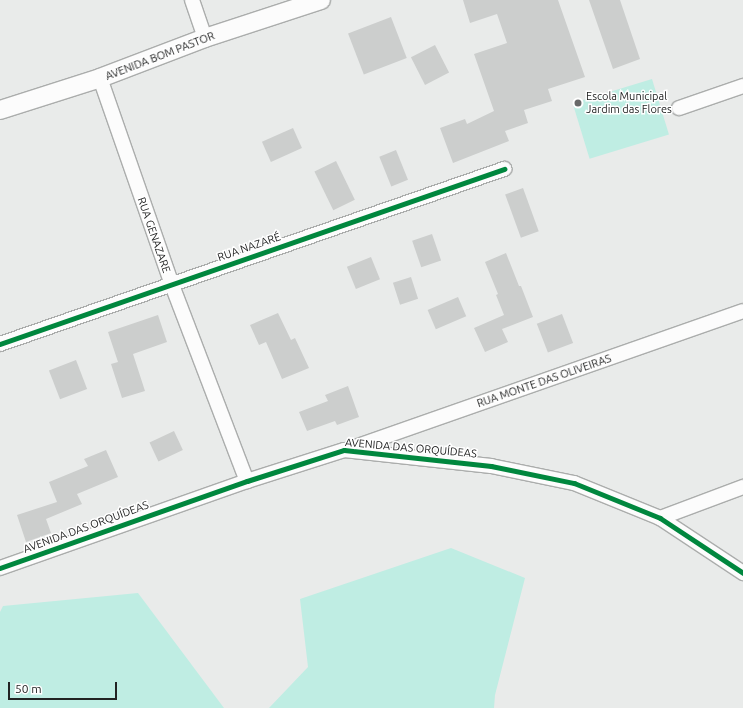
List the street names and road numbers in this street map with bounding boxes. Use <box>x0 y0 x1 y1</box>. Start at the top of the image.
street label: AVENIDA BOM PASTOR <box>104 29 216 83</box>
street label: RUA GENAZARE <box>135 195 173 275</box>
street label: RUA NAZARÉ <box>216 230 282 264</box>
street label: RUA MONTE DAS OLIVEIRAS <box>475 352 613 410</box>
street label: AVENIDA DAS ORQUÍDEAS <box>344 436 478 460</box>
street label: AVENIDA DAS ORQUÍDEAS <box>22 498 150 556</box>

